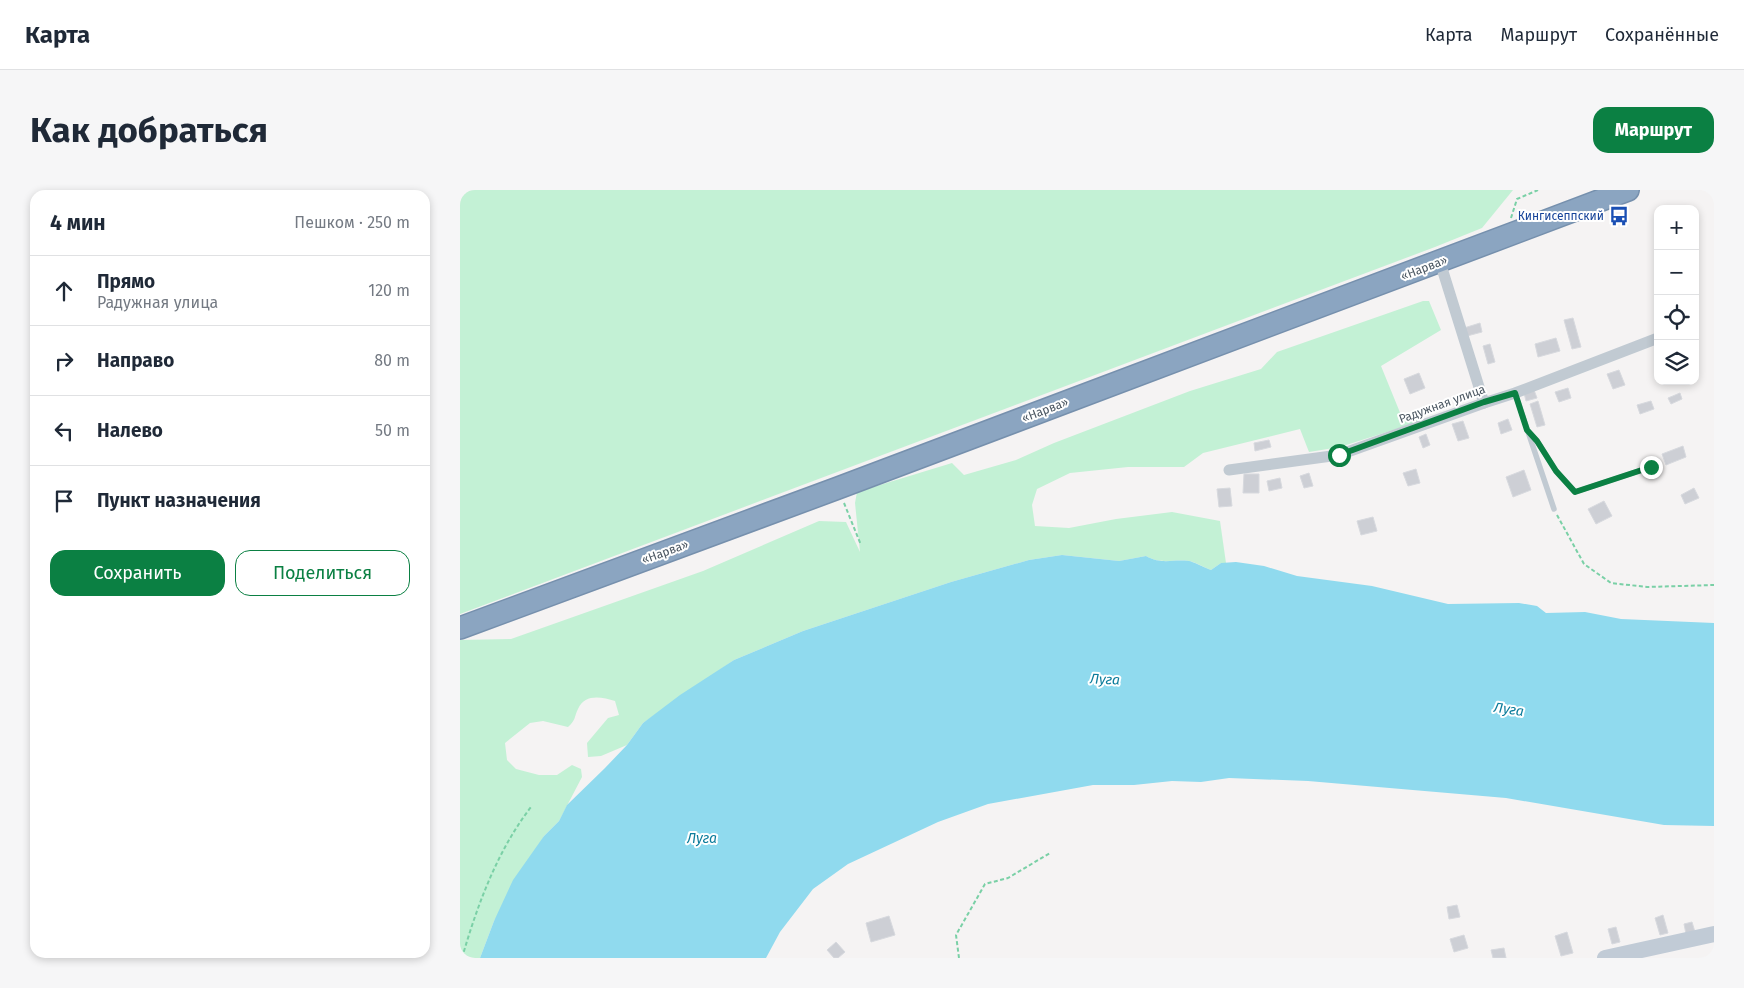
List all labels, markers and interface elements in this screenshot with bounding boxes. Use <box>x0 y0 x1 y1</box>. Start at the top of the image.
text: Карта <box>25 21 90 49</box>
text: Карта <box>1425 24 1473 46</box>
text: Маршрут <box>1501 24 1577 46</box>
text: Сохранённые <box>1605 24 1719 46</box>
button: Маршрут <box>1593 107 1714 153</box>
text: Как добраться <box>30 109 268 151</box>
bus stop icon: Кингисеппский <box>1608 205 1630 227</box>
map controls <box>1654 205 1699 385</box>
button: + <box>1654 205 1699 250</box>
place label: Кингисеппский <box>1518 209 1604 223</box>
text: 4 мин <box>50 210 106 236</box>
text: Пешком · 250 m <box>294 213 410 232</box>
button: − <box>1654 250 1699 295</box>
street label: «Нарва» <box>1399 253 1449 283</box>
text: Прямо <box>97 270 155 293</box>
icon: ahead <box>50 277 78 305</box>
text: 120 m <box>368 281 410 300</box>
text: Радужная улица <box>97 293 218 312</box>
button: locate <box>1654 295 1699 340</box>
button: layers <box>1654 340 1699 385</box>
icon: right <box>50 347 78 375</box>
text: Направо <box>97 349 174 372</box>
text: 80 m <box>374 351 410 370</box>
street label: Радужная улица <box>1397 382 1487 426</box>
street label: «Нарва» <box>1020 395 1070 425</box>
icon: left <box>50 417 78 445</box>
text: Налево <box>97 419 163 442</box>
text: 50 m <box>375 421 410 440</box>
route start <box>1328 444 1351 467</box>
route end <box>1640 456 1663 479</box>
icon: arrive <box>50 487 78 515</box>
text: Пункт назначения <box>97 489 261 512</box>
street label: «Нарва» <box>640 537 690 567</box>
button: Сохранить <box>50 550 225 596</box>
button: Поделиться <box>235 550 410 596</box>
water label: Луга <box>1088 670 1121 689</box>
water label: Луга <box>1492 699 1525 720</box>
water label: Луга <box>686 830 717 847</box>

